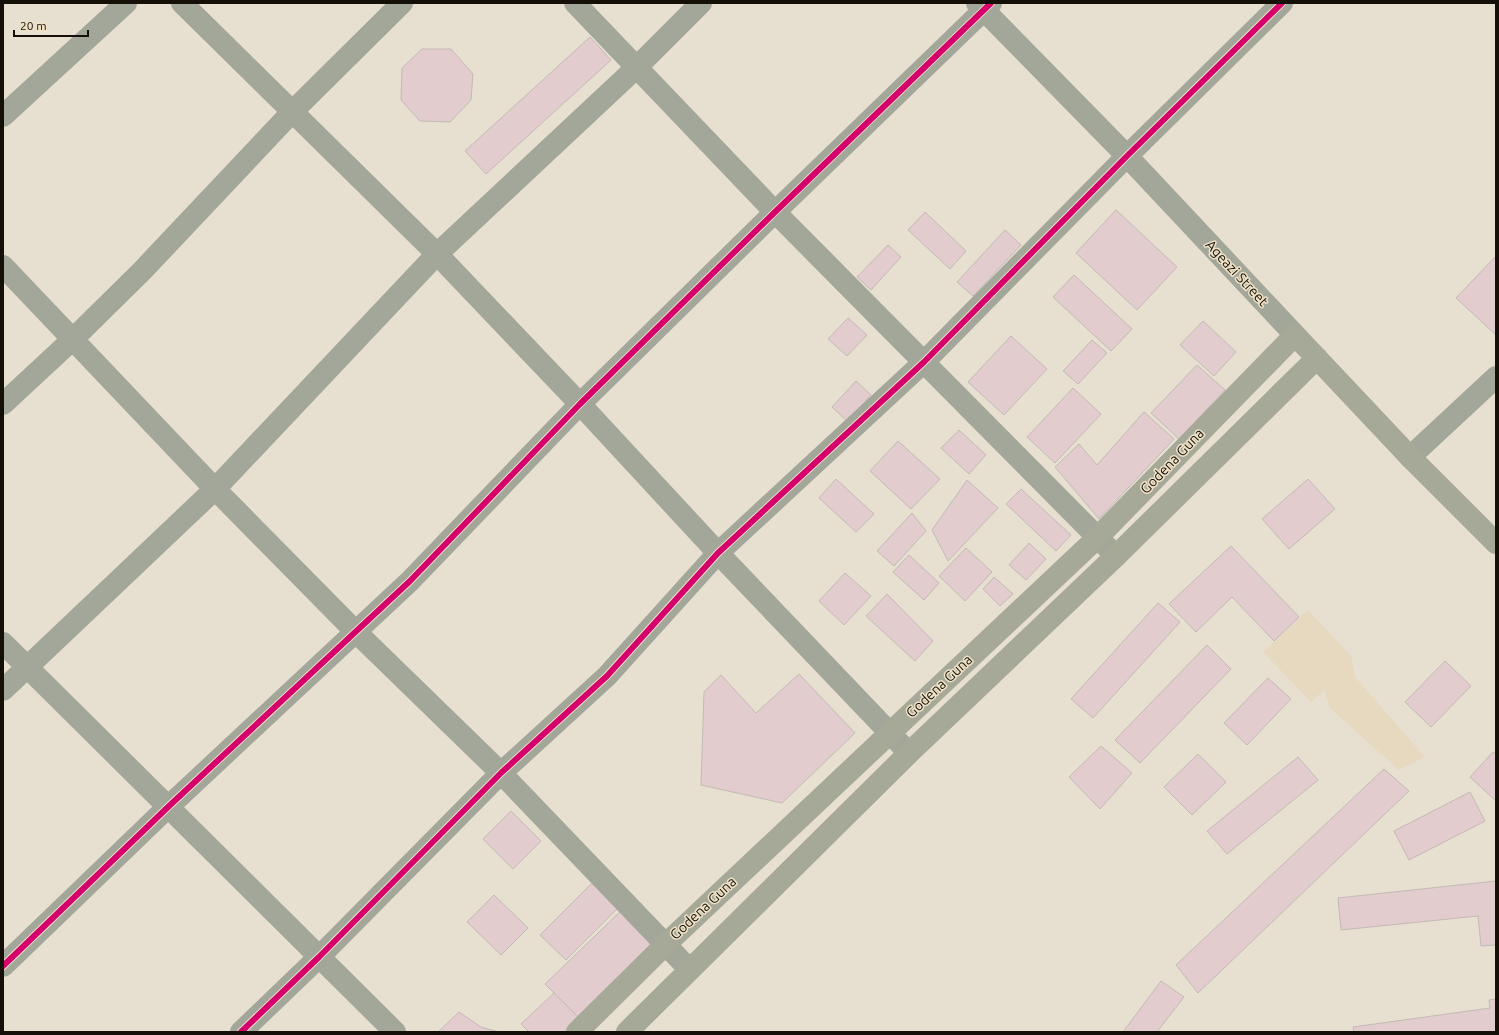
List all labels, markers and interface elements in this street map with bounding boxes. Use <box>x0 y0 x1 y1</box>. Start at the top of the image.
scale bar <box>14 12 88 38</box>
text: 20 m <box>20 19 47 32</box>
street label: Ageazi Street <box>1202 237 1272 310</box>
street label: Godena Guna <box>1137 425 1207 497</box>
street label: Godena Guna <box>903 651 975 721</box>
street label: Godena Guna <box>667 873 739 943</box>

